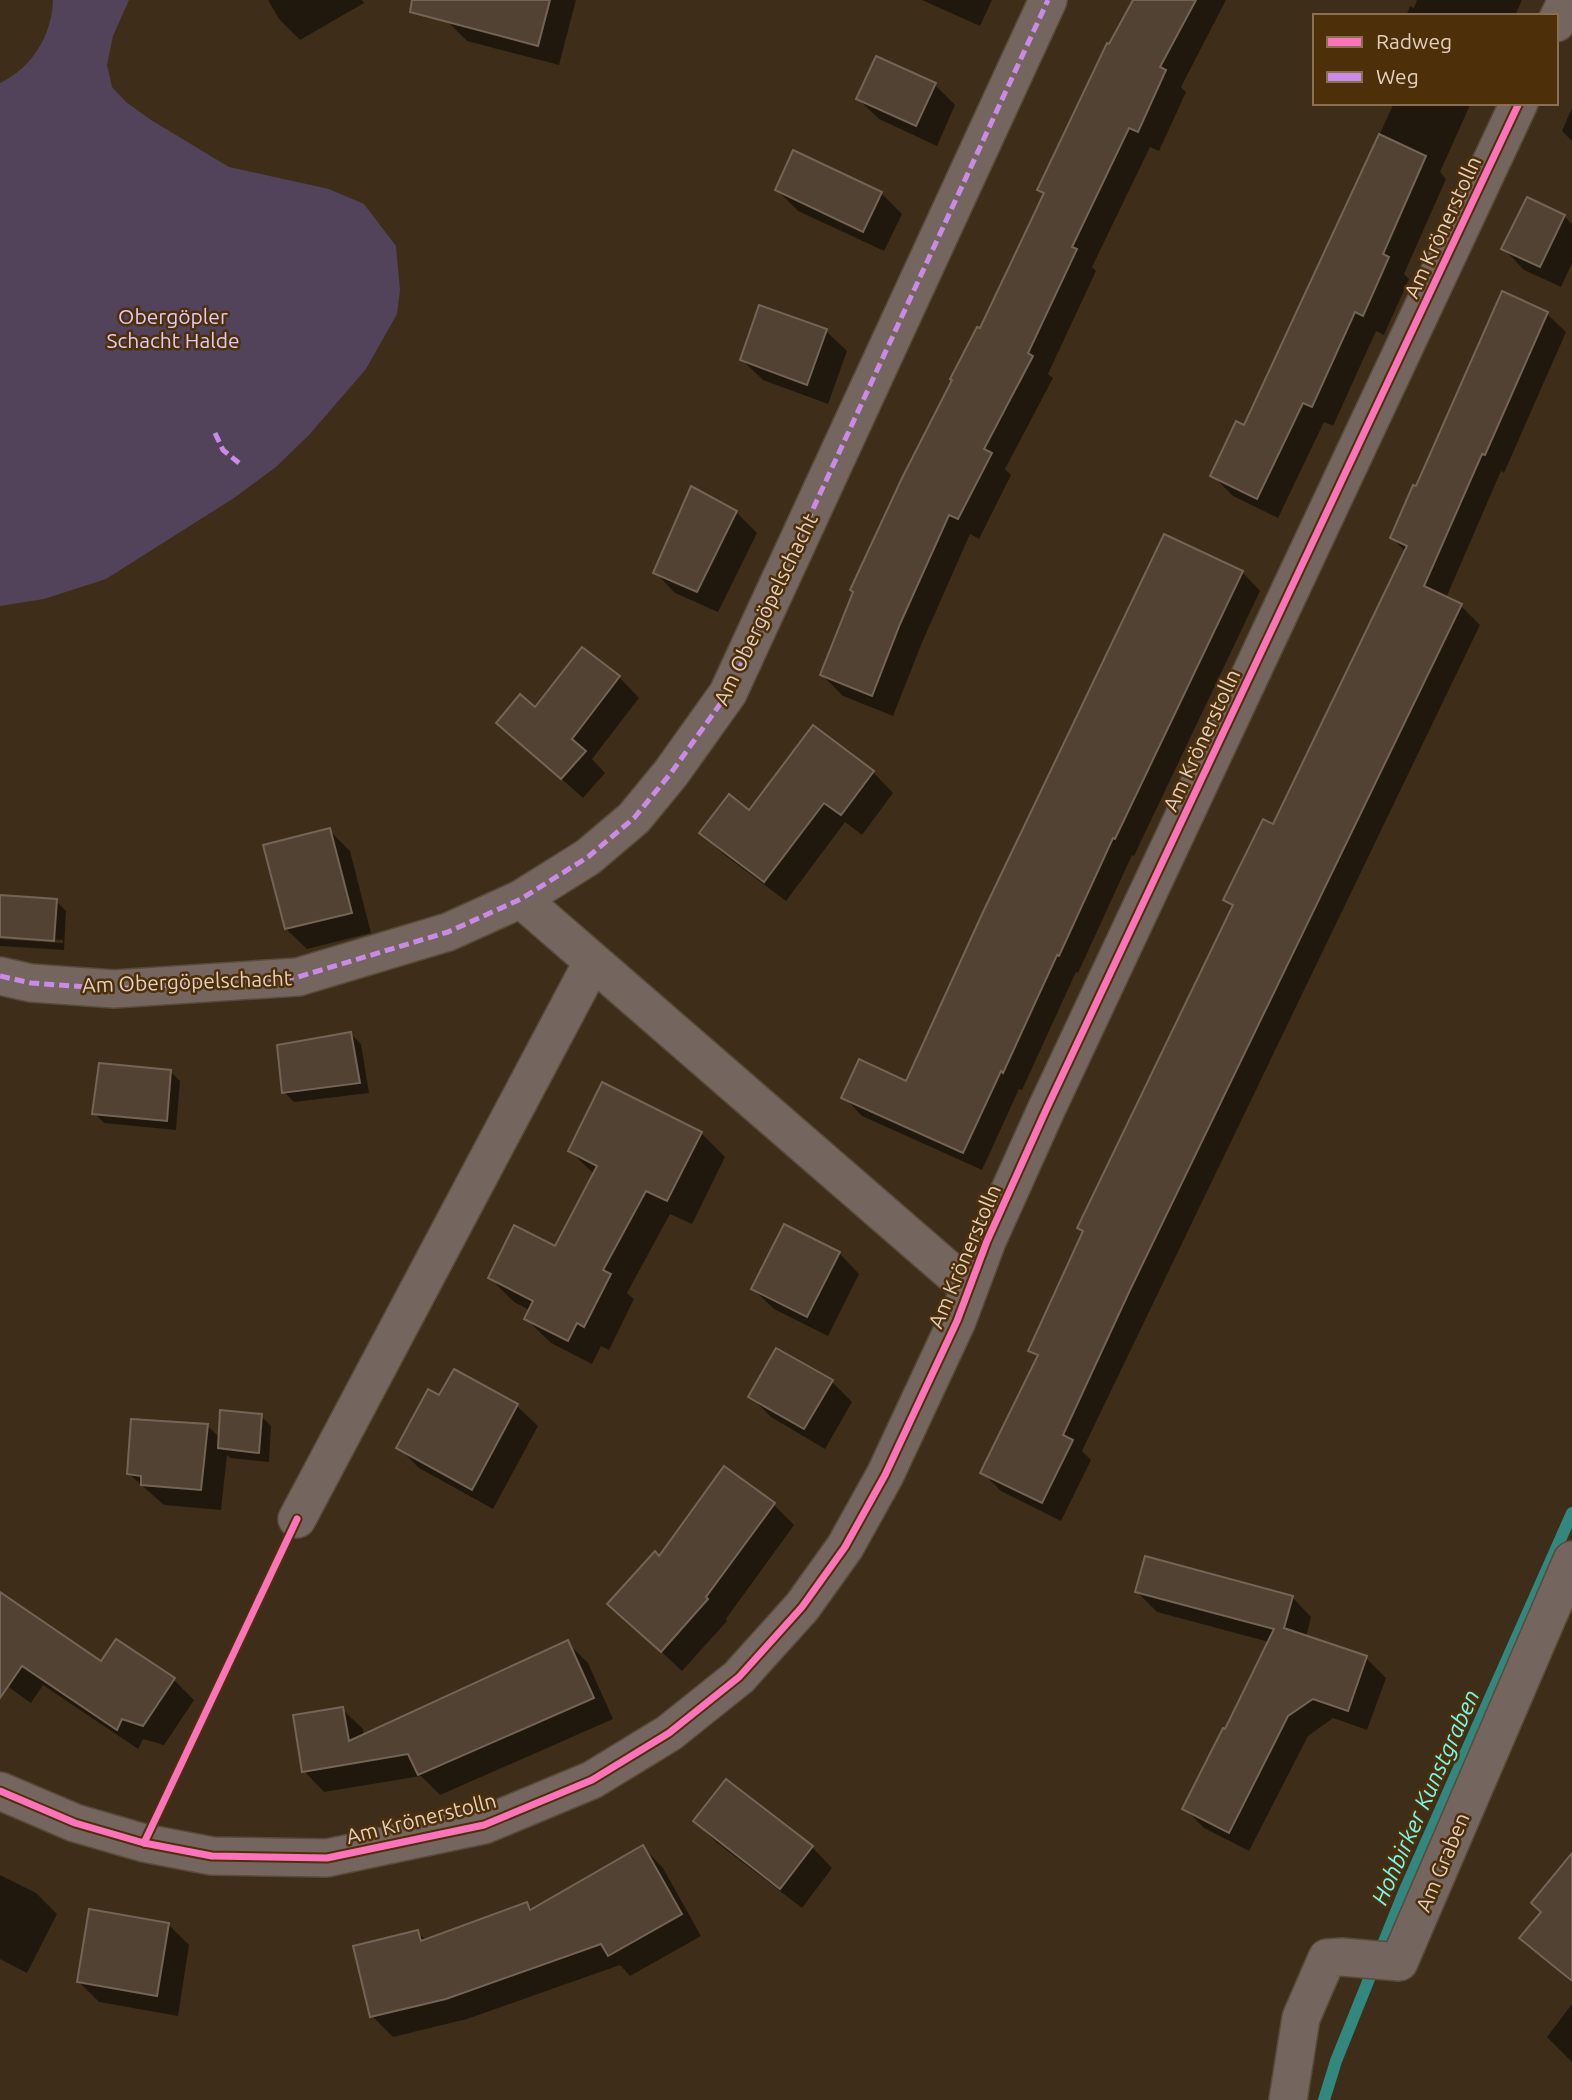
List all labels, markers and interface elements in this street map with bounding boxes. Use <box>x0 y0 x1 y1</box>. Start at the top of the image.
legend <box>1313 14 1558 105</box>
text: Radweg <box>1376 29 1452 53</box>
text: Weg <box>1376 64 1419 88</box>
street label: Am Krönerstolln <box>1399 152 1485 302</box>
park label: Obergöpler Schacht Halde <box>106 304 240 352</box>
street label: Am Obergöpelschacht <box>708 509 822 709</box>
street label: Am Krönerstolln <box>1158 665 1244 815</box>
street label: Am Obergöpelschacht <box>82 965 292 997</box>
street label: Am Krönerstolln <box>923 1181 1005 1331</box>
water label: Hohbirker Kunstgraben <box>1366 1686 1484 1908</box>
street label: Am Krönerstolln <box>344 1788 498 1848</box>
street label: Am Graben <box>1410 1809 1474 1915</box>

